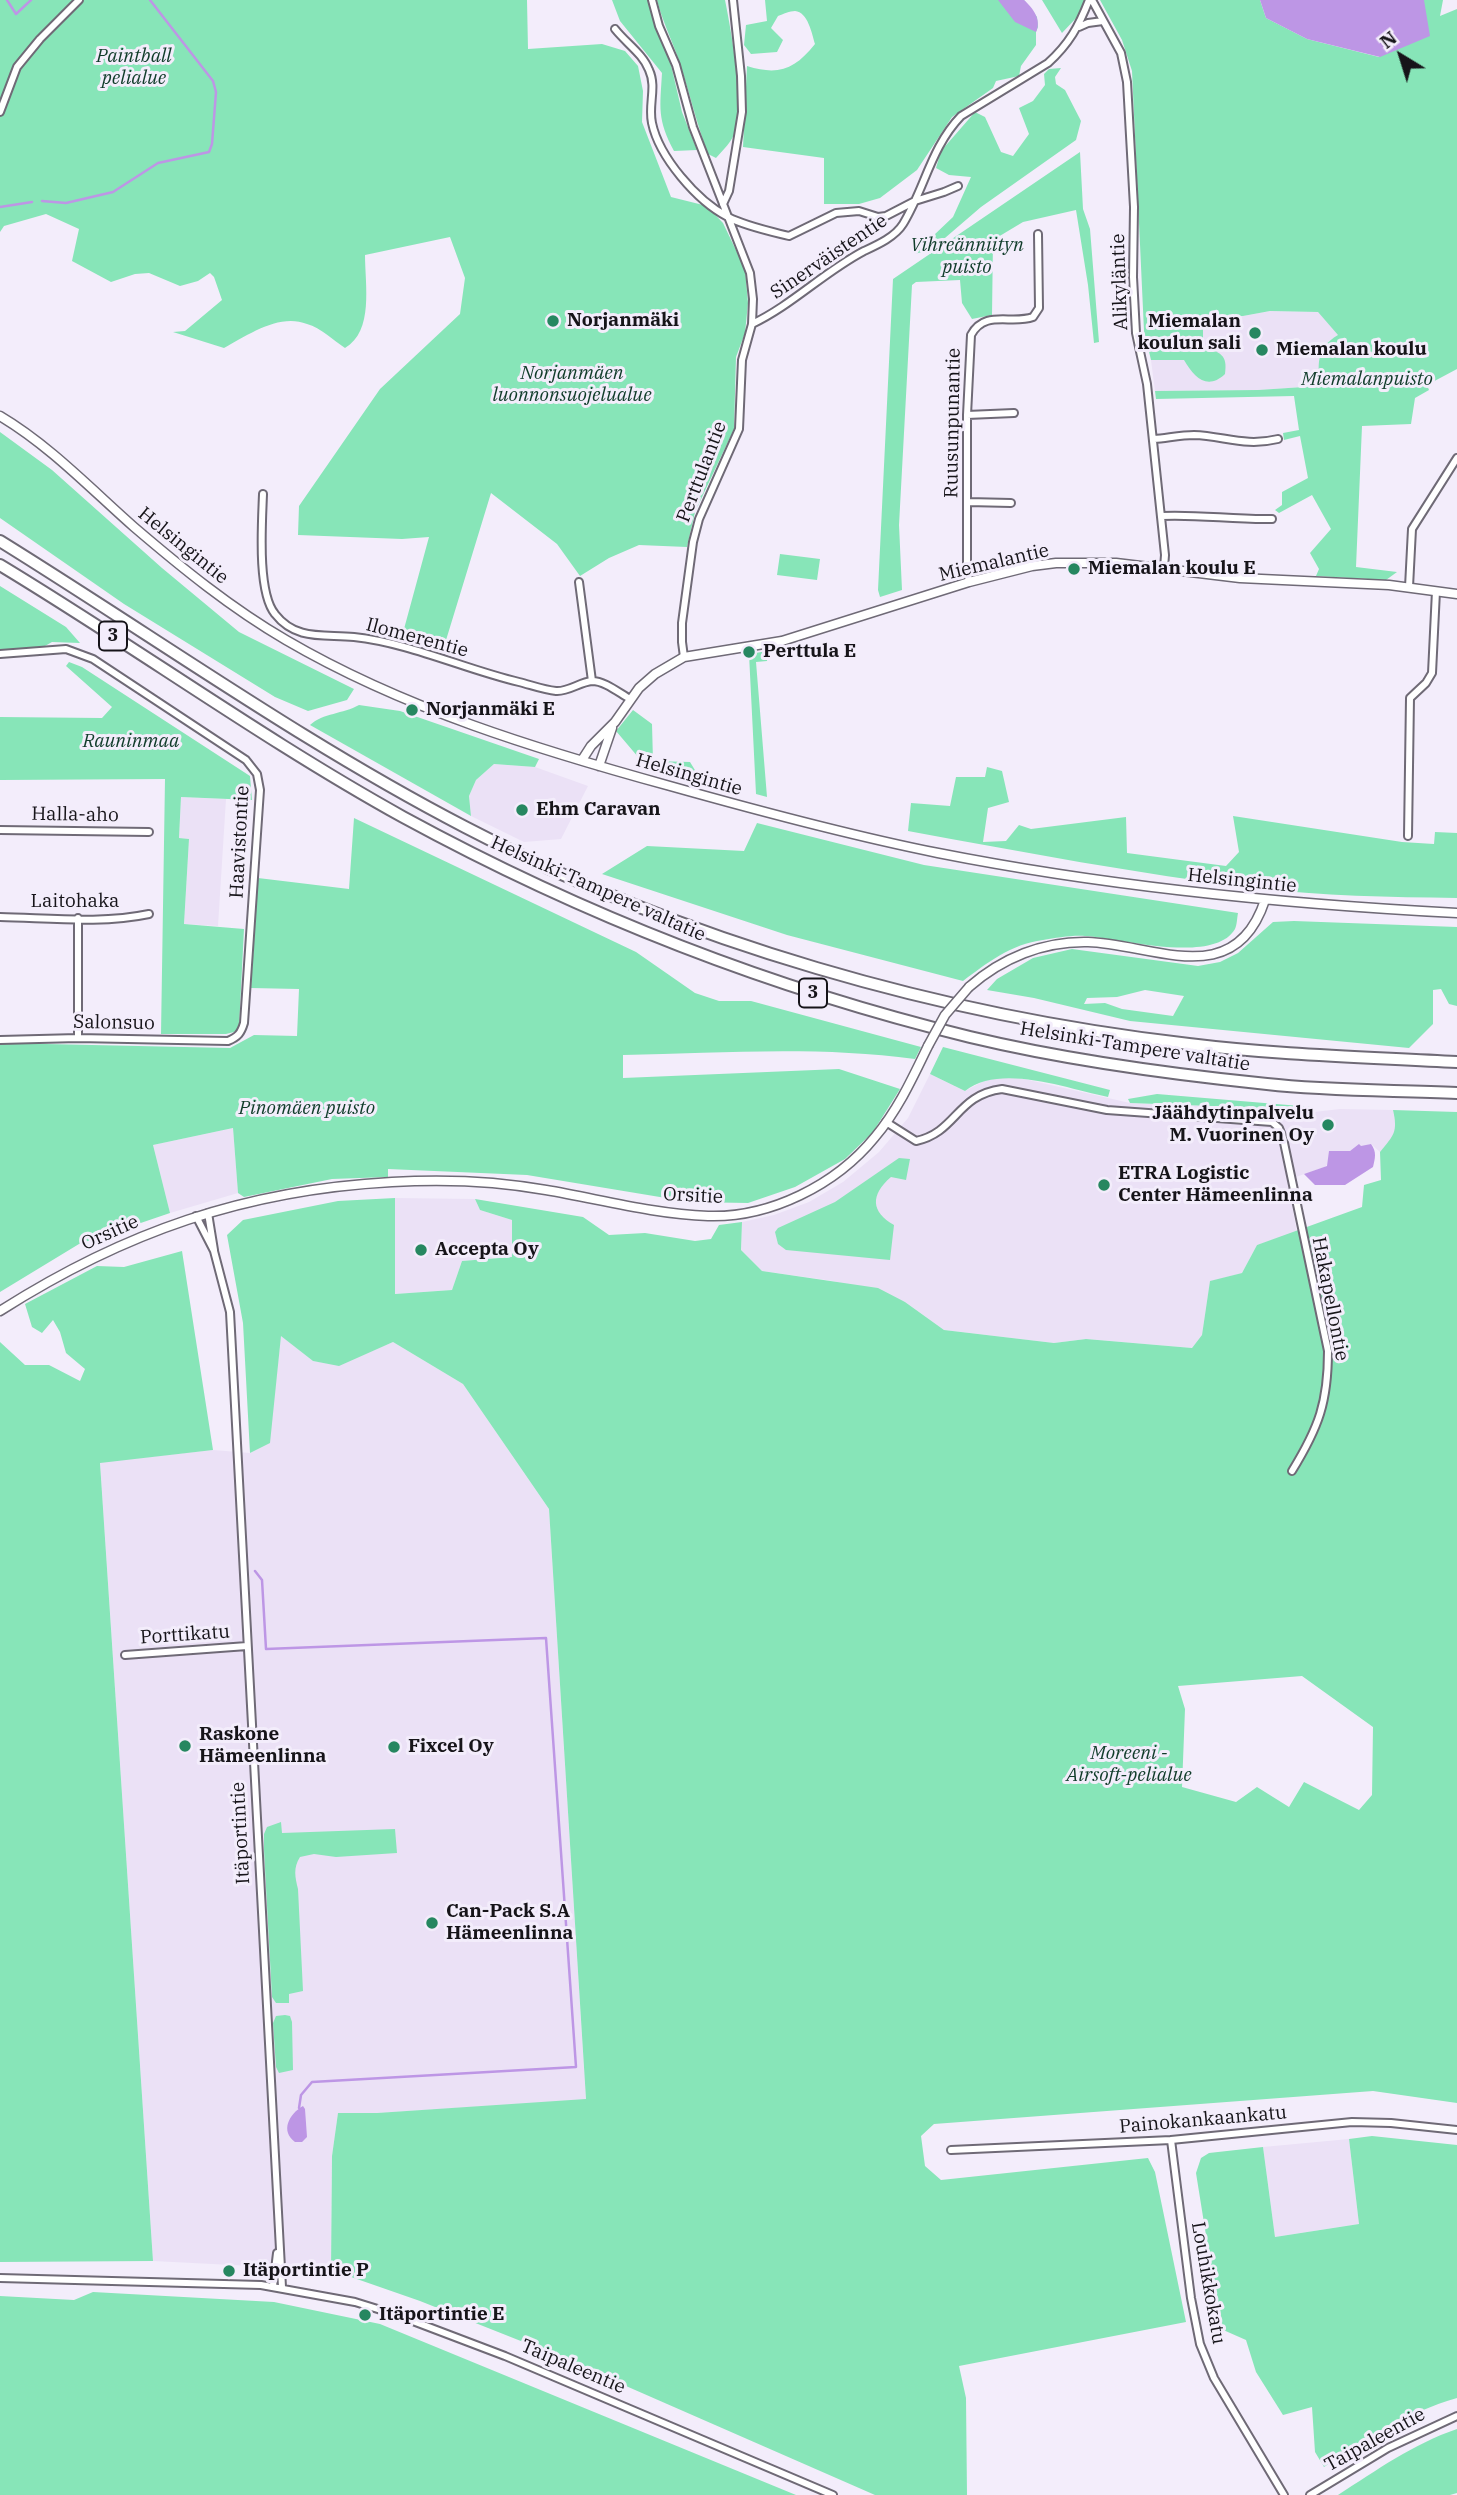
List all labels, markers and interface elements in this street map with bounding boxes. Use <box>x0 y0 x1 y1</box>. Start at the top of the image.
north arrow <box>1366 21 1436 91</box>
text: N <box>1375 25 1401 54</box>
park label: Paintball pelialue <box>96 46 172 90</box>
street label: Sinerväistentie <box>766 210 892 304</box>
street label: Alikyläntie <box>1107 233 1133 331</box>
park label: Vihreänniityn puisto <box>910 235 1024 279</box>
place label: Norjanmäki <box>567 310 679 332</box>
place label: Miemalan koulun sali <box>1138 311 1241 355</box>
marker: Norjanmäki <box>545 313 561 329</box>
marker: Miemalan koulun sali <box>1247 325 1263 341</box>
place label: Miemalan koulu <box>1276 339 1427 361</box>
marker: Miemalan koulu <box>1254 342 1270 358</box>
street label: Ruusunpunantie <box>940 348 966 498</box>
park label: Norjanmäen luonnonsuojelualue <box>492 363 652 407</box>
park label: Miemalanpuisto <box>1301 369 1433 391</box>
street label: Perttulantie <box>672 418 732 526</box>
street label: Helsingintie <box>133 503 233 589</box>
street label: Miemalantie <box>937 539 1051 587</box>
place label: Miemalan koulu E <box>1088 558 1256 580</box>
marker: Miemalan koulu E <box>1066 561 1082 577</box>
street label: Ilomerentie <box>363 613 471 663</box>
road number: 3 <box>99 622 127 650</box>
place label: Perttula E <box>763 641 856 663</box>
marker: Perttula E <box>741 644 757 660</box>
place label: Norjanmäki E <box>426 699 555 721</box>
marker: Norjanmäki E <box>404 702 420 718</box>
park label: Rauninmaa <box>83 731 179 753</box>
street label: Helsingintie <box>633 749 745 801</box>
street label: Haavistontie <box>226 785 254 899</box>
place label: Ehm Caravan <box>536 799 661 821</box>
marker: Ehm Caravan <box>514 802 530 818</box>
street label: Halla-aho <box>31 803 119 827</box>
street label: Helsinki-Tampere valtatie <box>487 831 709 947</box>
street label: Helsingintie <box>1186 864 1298 898</box>
street label: Laitohaka <box>31 891 119 913</box>
road number: 3 <box>799 978 827 1008</box>
street label: Salonsuo <box>73 1011 155 1035</box>
street label: Helsinki-Tampere valtatie <box>1018 1018 1252 1076</box>
park label: Pinomäen puisto <box>239 1098 375 1120</box>
place label: Jäähdytinpalvelu M. Vuorinen Oy <box>1152 1103 1314 1147</box>
marker: Jäähdytinpalvelu M. Vuorinen Oy <box>1320 1117 1336 1133</box>
place label: ETRA Logistic Center Hämeenlinna <box>1118 1163 1313 1207</box>
marker: ETRA Logistic Center Hämeenlinna <box>1096 1177 1112 1193</box>
street label: Orsitie <box>662 1183 724 1209</box>
street label: Orsitie <box>78 1210 142 1256</box>
street label: Hakapellontie <box>1307 1235 1353 1363</box>
place label: Accepta Oy <box>435 1239 539 1261</box>
marker: Accepta Oy <box>413 1242 429 1258</box>
street label: Porttikatu <box>139 1620 231 1650</box>
place label: Raskone Hämeenlinna <box>199 1724 326 1768</box>
place label: Fixcel Oy <box>408 1736 494 1758</box>
marker: Raskone Hämeenlinna <box>177 1738 193 1754</box>
marker: Fixcel Oy <box>386 1739 402 1755</box>
park label: Moreeni - Airsoft-pelialue <box>1066 1743 1192 1787</box>
street label: Itäportintie <box>227 1781 255 1885</box>
place label: Can-Pack S.A Hämeenlinna <box>446 1901 573 1945</box>
marker: Can-Pack S.A Hämeenlinna <box>424 1915 440 1931</box>
street label: Painokankaankatu <box>1118 2101 1288 2139</box>
street label: Louhikkokatu <box>1186 2220 1230 2346</box>
place label: Itäportintie P <box>243 2260 369 2282</box>
marker: Itäportintie P <box>221 2263 237 2279</box>
place label: Itäportintie E <box>379 2304 505 2326</box>
marker: Itäportintie E <box>357 2307 373 2323</box>
street label: Taipaleentie <box>517 2335 629 2399</box>
street label: Taipaleentie <box>1321 2403 1429 2477</box>

